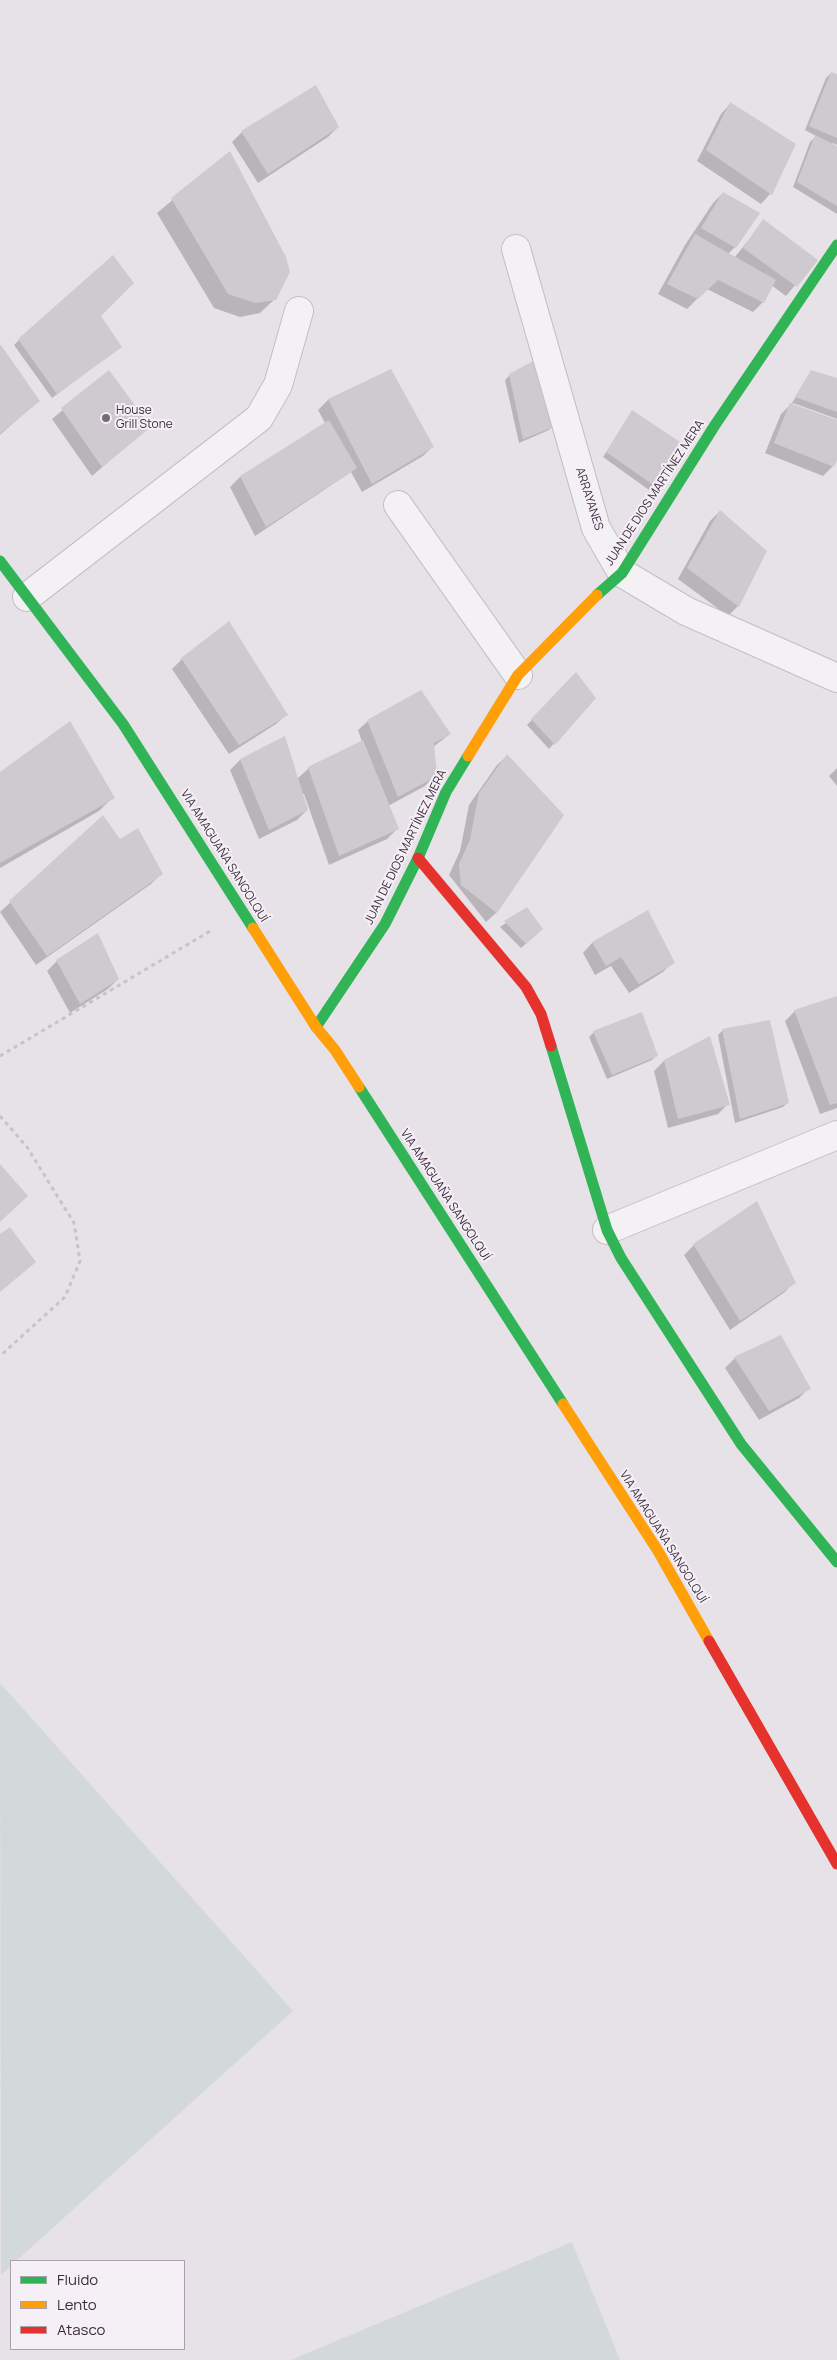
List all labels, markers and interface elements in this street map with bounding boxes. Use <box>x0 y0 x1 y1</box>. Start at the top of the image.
place label: House Grill Stone <box>116 404 173 432</box>
marker: House Grill Stone <box>100 412 112 424</box>
street label: JUAN DE DIOS MARTÍNEZ MERA <box>603 418 707 568</box>
street label: ARRAYANES <box>572 466 606 532</box>
street label: JUAN DE DIOS MARTÍNEZ MERA <box>362 767 450 927</box>
street label: VIA AMAGUAÑA SANGOLQUÍ <box>177 787 271 925</box>
street label: VIA AMAGUAÑA SANGOLQUÍ <box>397 1127 493 1263</box>
street label: VIA AMAGUAÑA SANGOLQUÍ <box>616 1468 710 1606</box>
legend <box>10 2260 185 2350</box>
text: Fluido <box>57 2269 98 2290</box>
text: Lento <box>57 2294 97 2315</box>
text: Atasco <box>57 2319 105 2340</box>

